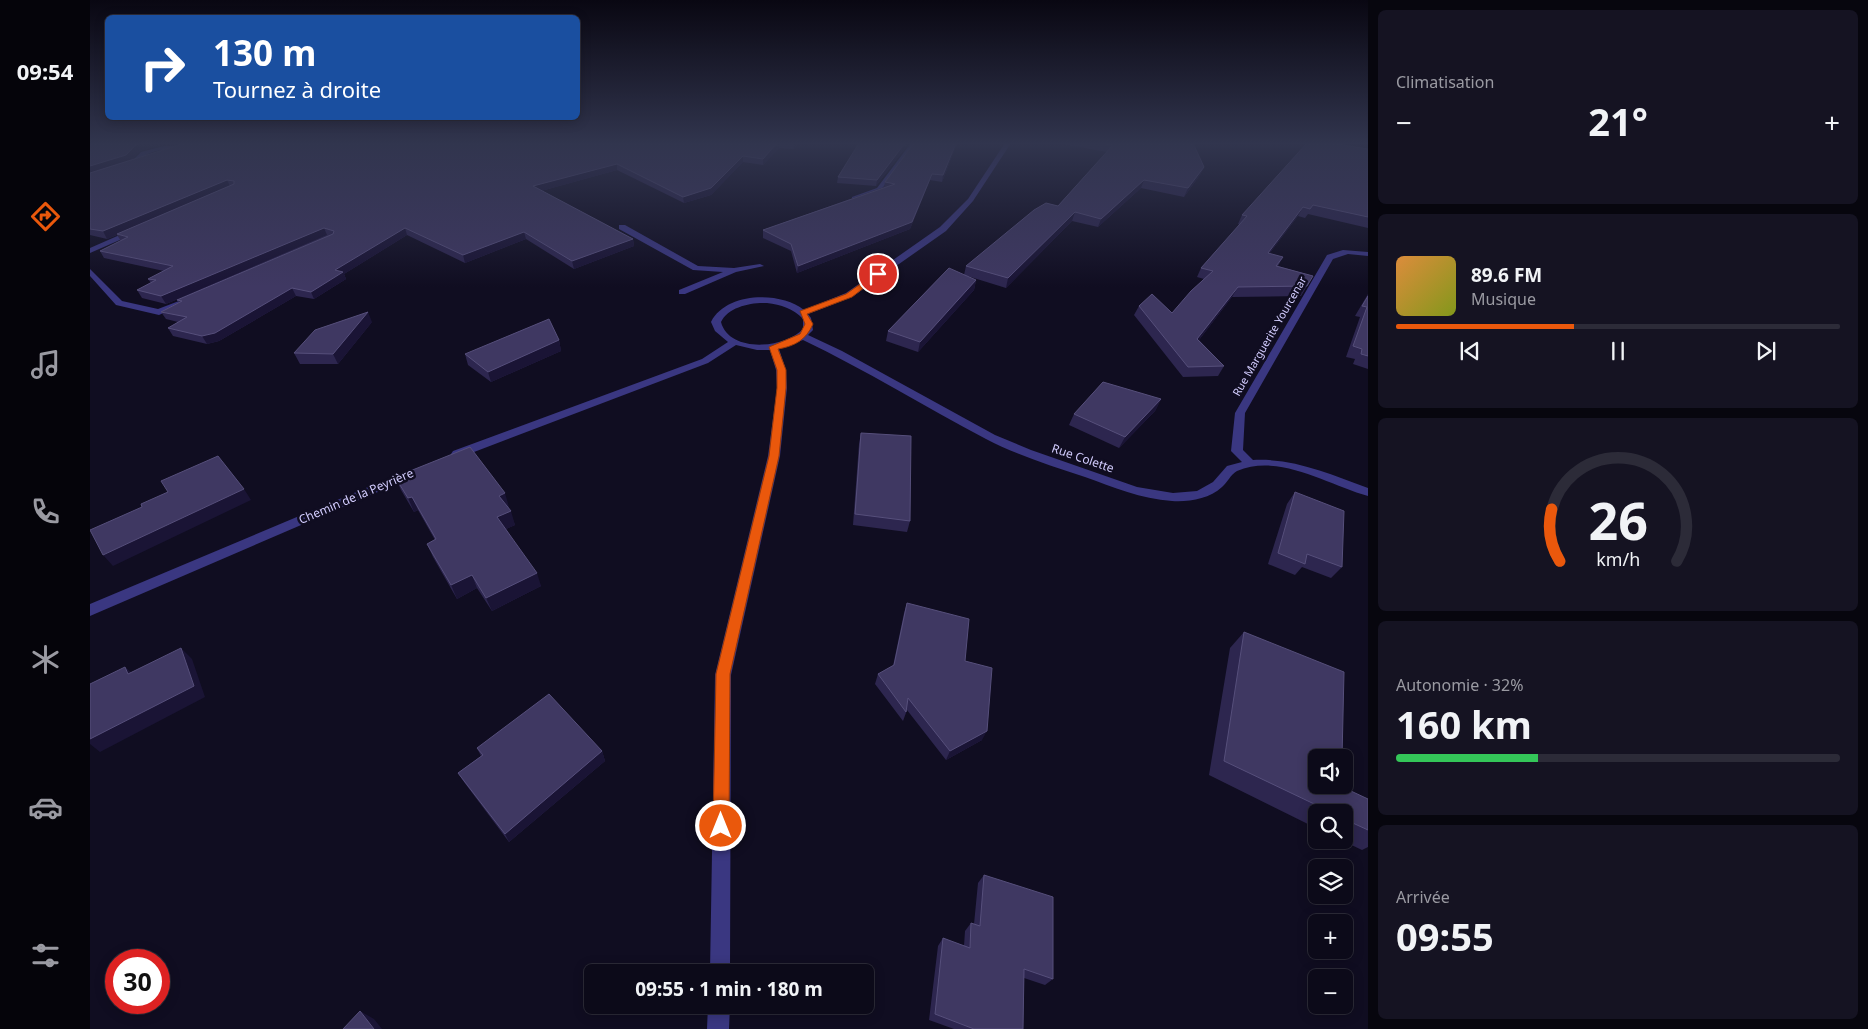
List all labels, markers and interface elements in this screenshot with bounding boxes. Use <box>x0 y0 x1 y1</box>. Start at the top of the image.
text: 130 m <box>213 29 316 76</box>
icon: right <box>130 35 195 100</box>
text: 09:54 <box>17 56 73 86</box>
text: Climatisation <box>1396 71 1494 93</box>
text: Tournez à droite <box>213 74 381 104</box>
text: 21° <box>1588 95 1648 147</box>
text: − <box>1396 103 1412 141</box>
text: + <box>1824 103 1840 141</box>
icon: directions <box>28 199 63 234</box>
pin <box>857 253 899 295</box>
icon: arrive <box>864 260 892 288</box>
text: 89.6 FM <box>1471 262 1542 288</box>
street label: Rue Marguerite Yourcenar <box>1229 273 1310 399</box>
text: Musique <box>1471 288 1536 310</box>
icon: previous <box>1456 337 1484 365</box>
icon: pause <box>1604 337 1632 365</box>
icon: next <box>1752 337 1780 365</box>
icon: music <box>28 347 63 382</box>
street label: Rue Colette <box>1050 439 1117 477</box>
street label: Chemin de la Peyrière <box>296 464 416 528</box>
text: 26 <box>1588 484 1648 555</box>
icon: phone <box>28 494 63 529</box>
text: km/h <box>1596 547 1640 571</box>
icon: climate <box>28 642 63 677</box>
text: Autonomie · 32% <box>1396 674 1523 696</box>
text: 160 km <box>1396 698 1532 750</box>
map controls <box>1308 749 1353 1014</box>
button: sound <box>1308 749 1353 794</box>
icon: car <box>28 790 63 825</box>
position arrow <box>694 799 746 851</box>
button: search <box>1308 804 1353 849</box>
button: layers <box>1308 859 1353 904</box>
text: Arrivée <box>1396 886 1450 908</box>
text: 09:55 <box>1396 910 1494 962</box>
button: + <box>1308 914 1353 959</box>
icon: filters <box>28 938 63 973</box>
speed limit sign: 30 <box>105 949 170 1014</box>
button: − <box>1308 969 1353 1014</box>
text: 09:55 · 1 min · 180 m <box>635 976 823 1002</box>

